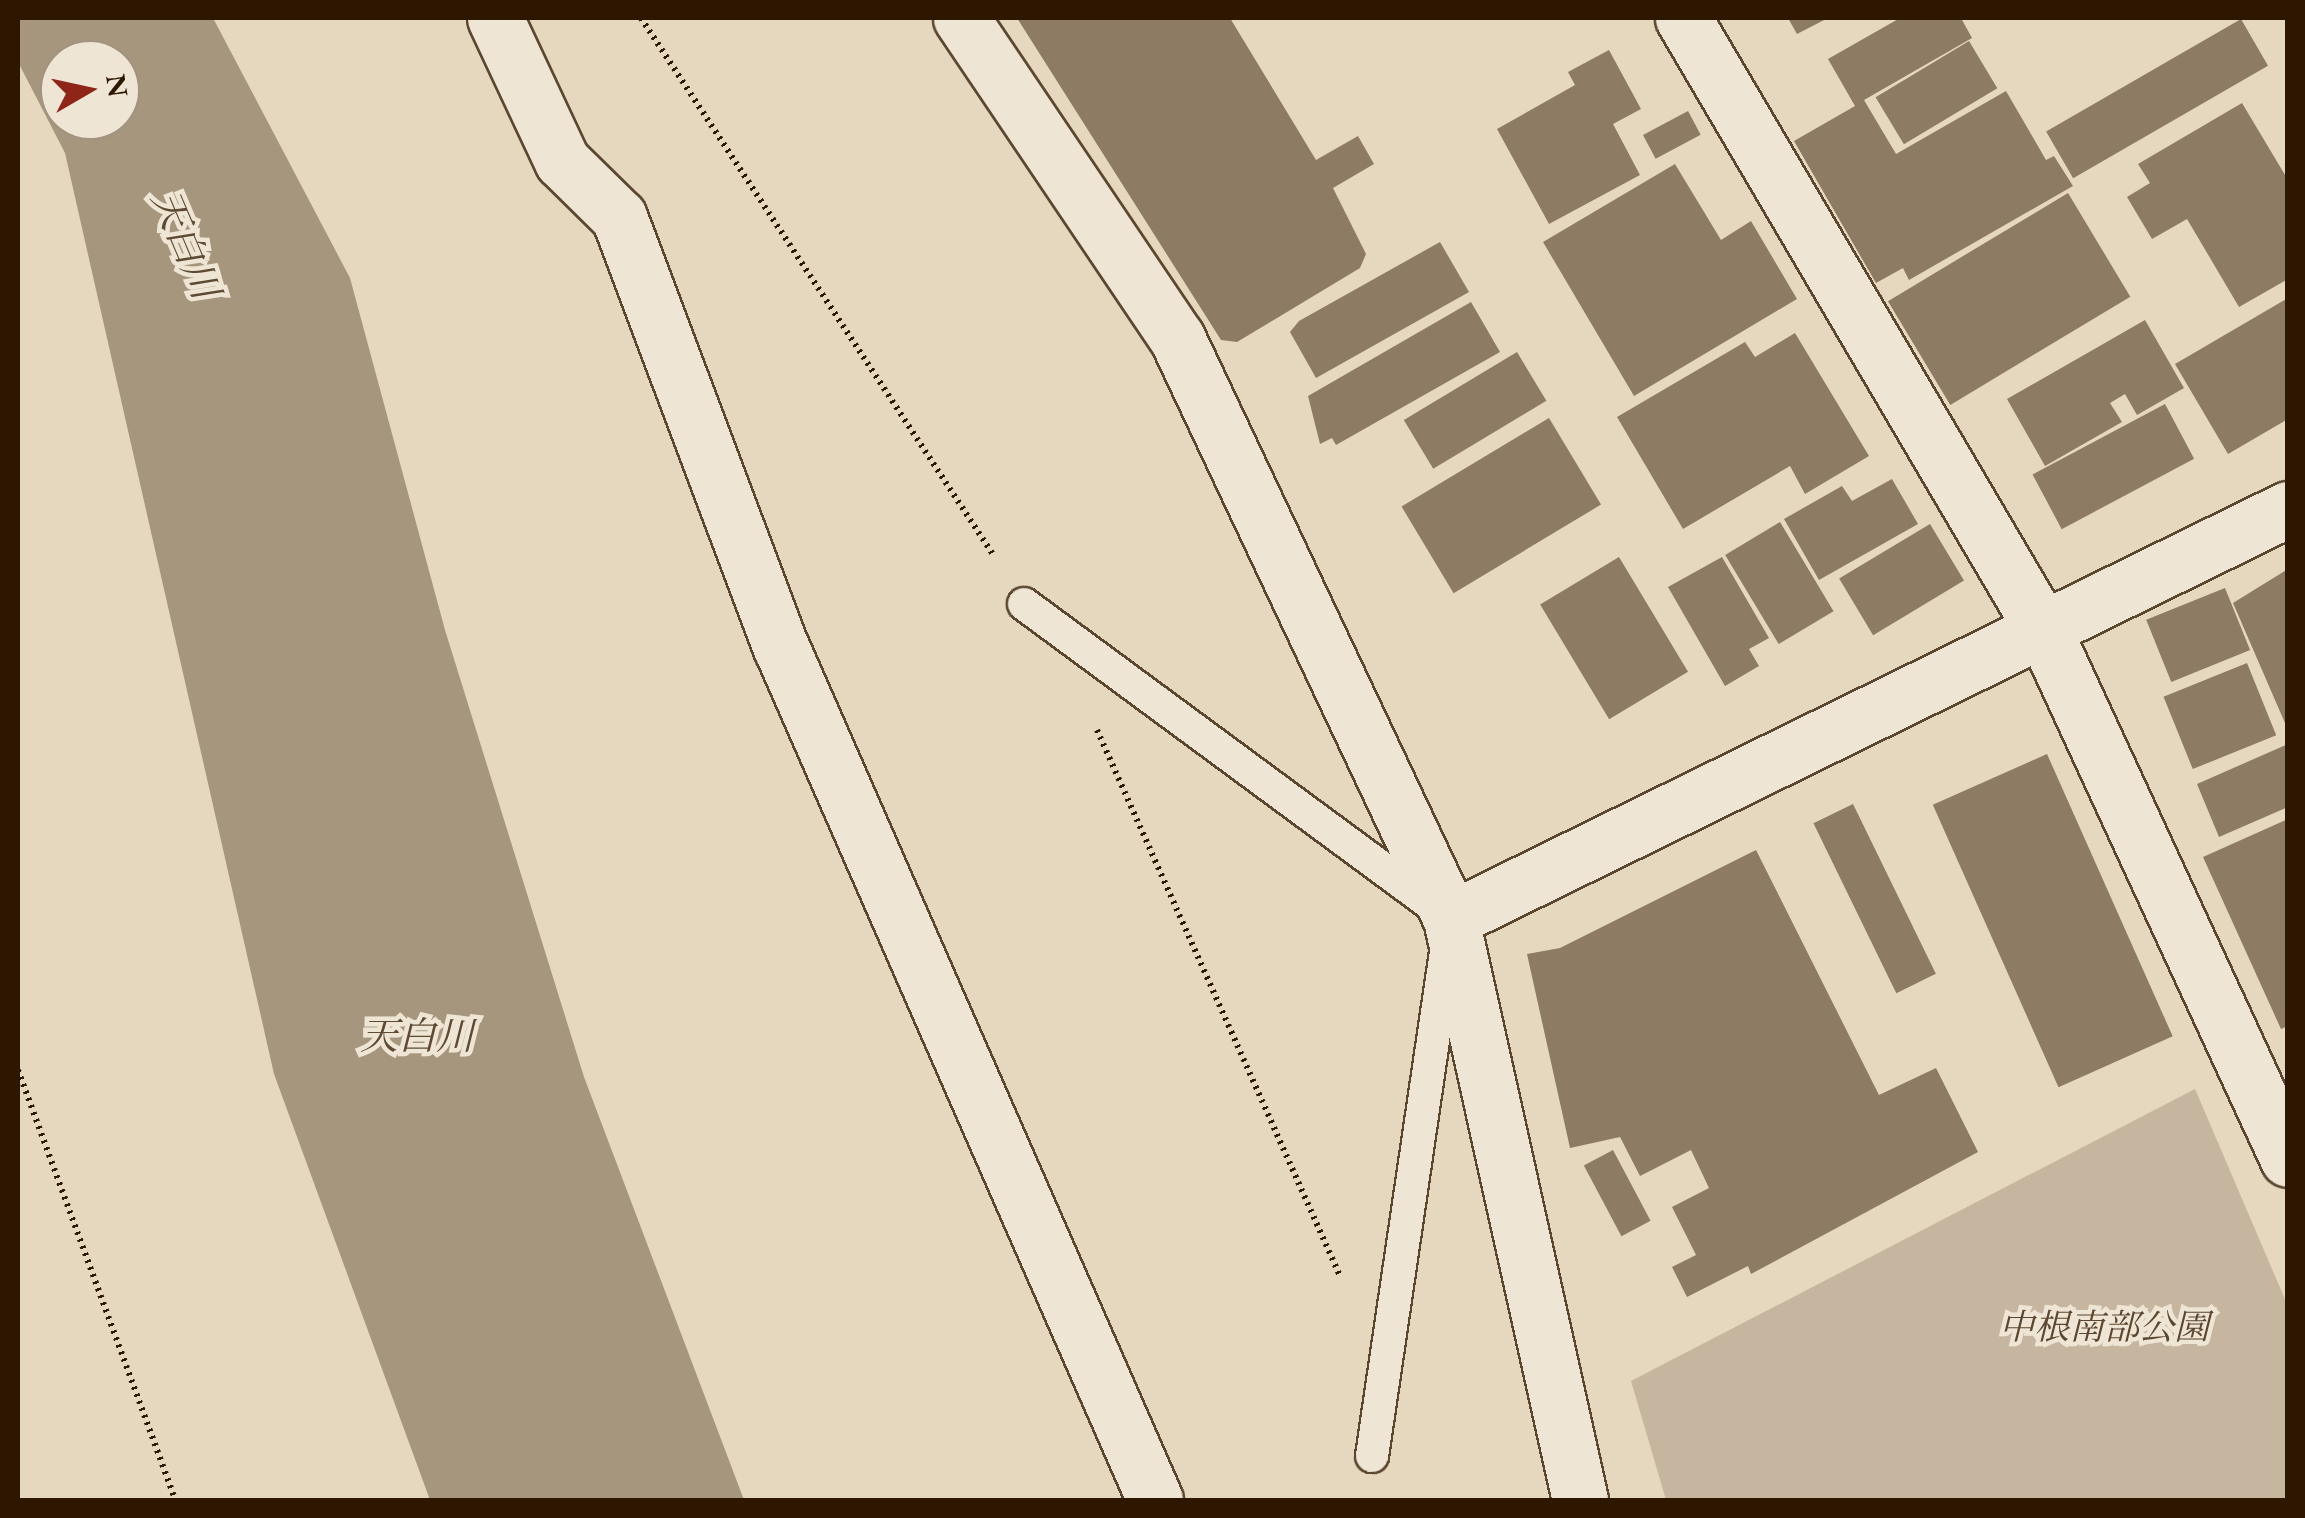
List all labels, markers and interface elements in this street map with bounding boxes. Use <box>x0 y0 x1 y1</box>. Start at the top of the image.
north arrow <box>40 40 140 140</box>
text: N <box>98 72 137 100</box>
water label: 天白川 <box>143 183 229 305</box>
water label: 天白川 <box>360 1013 474 1059</box>
park label: 中根南部公園 <box>1999 1306 2209 1348</box>

